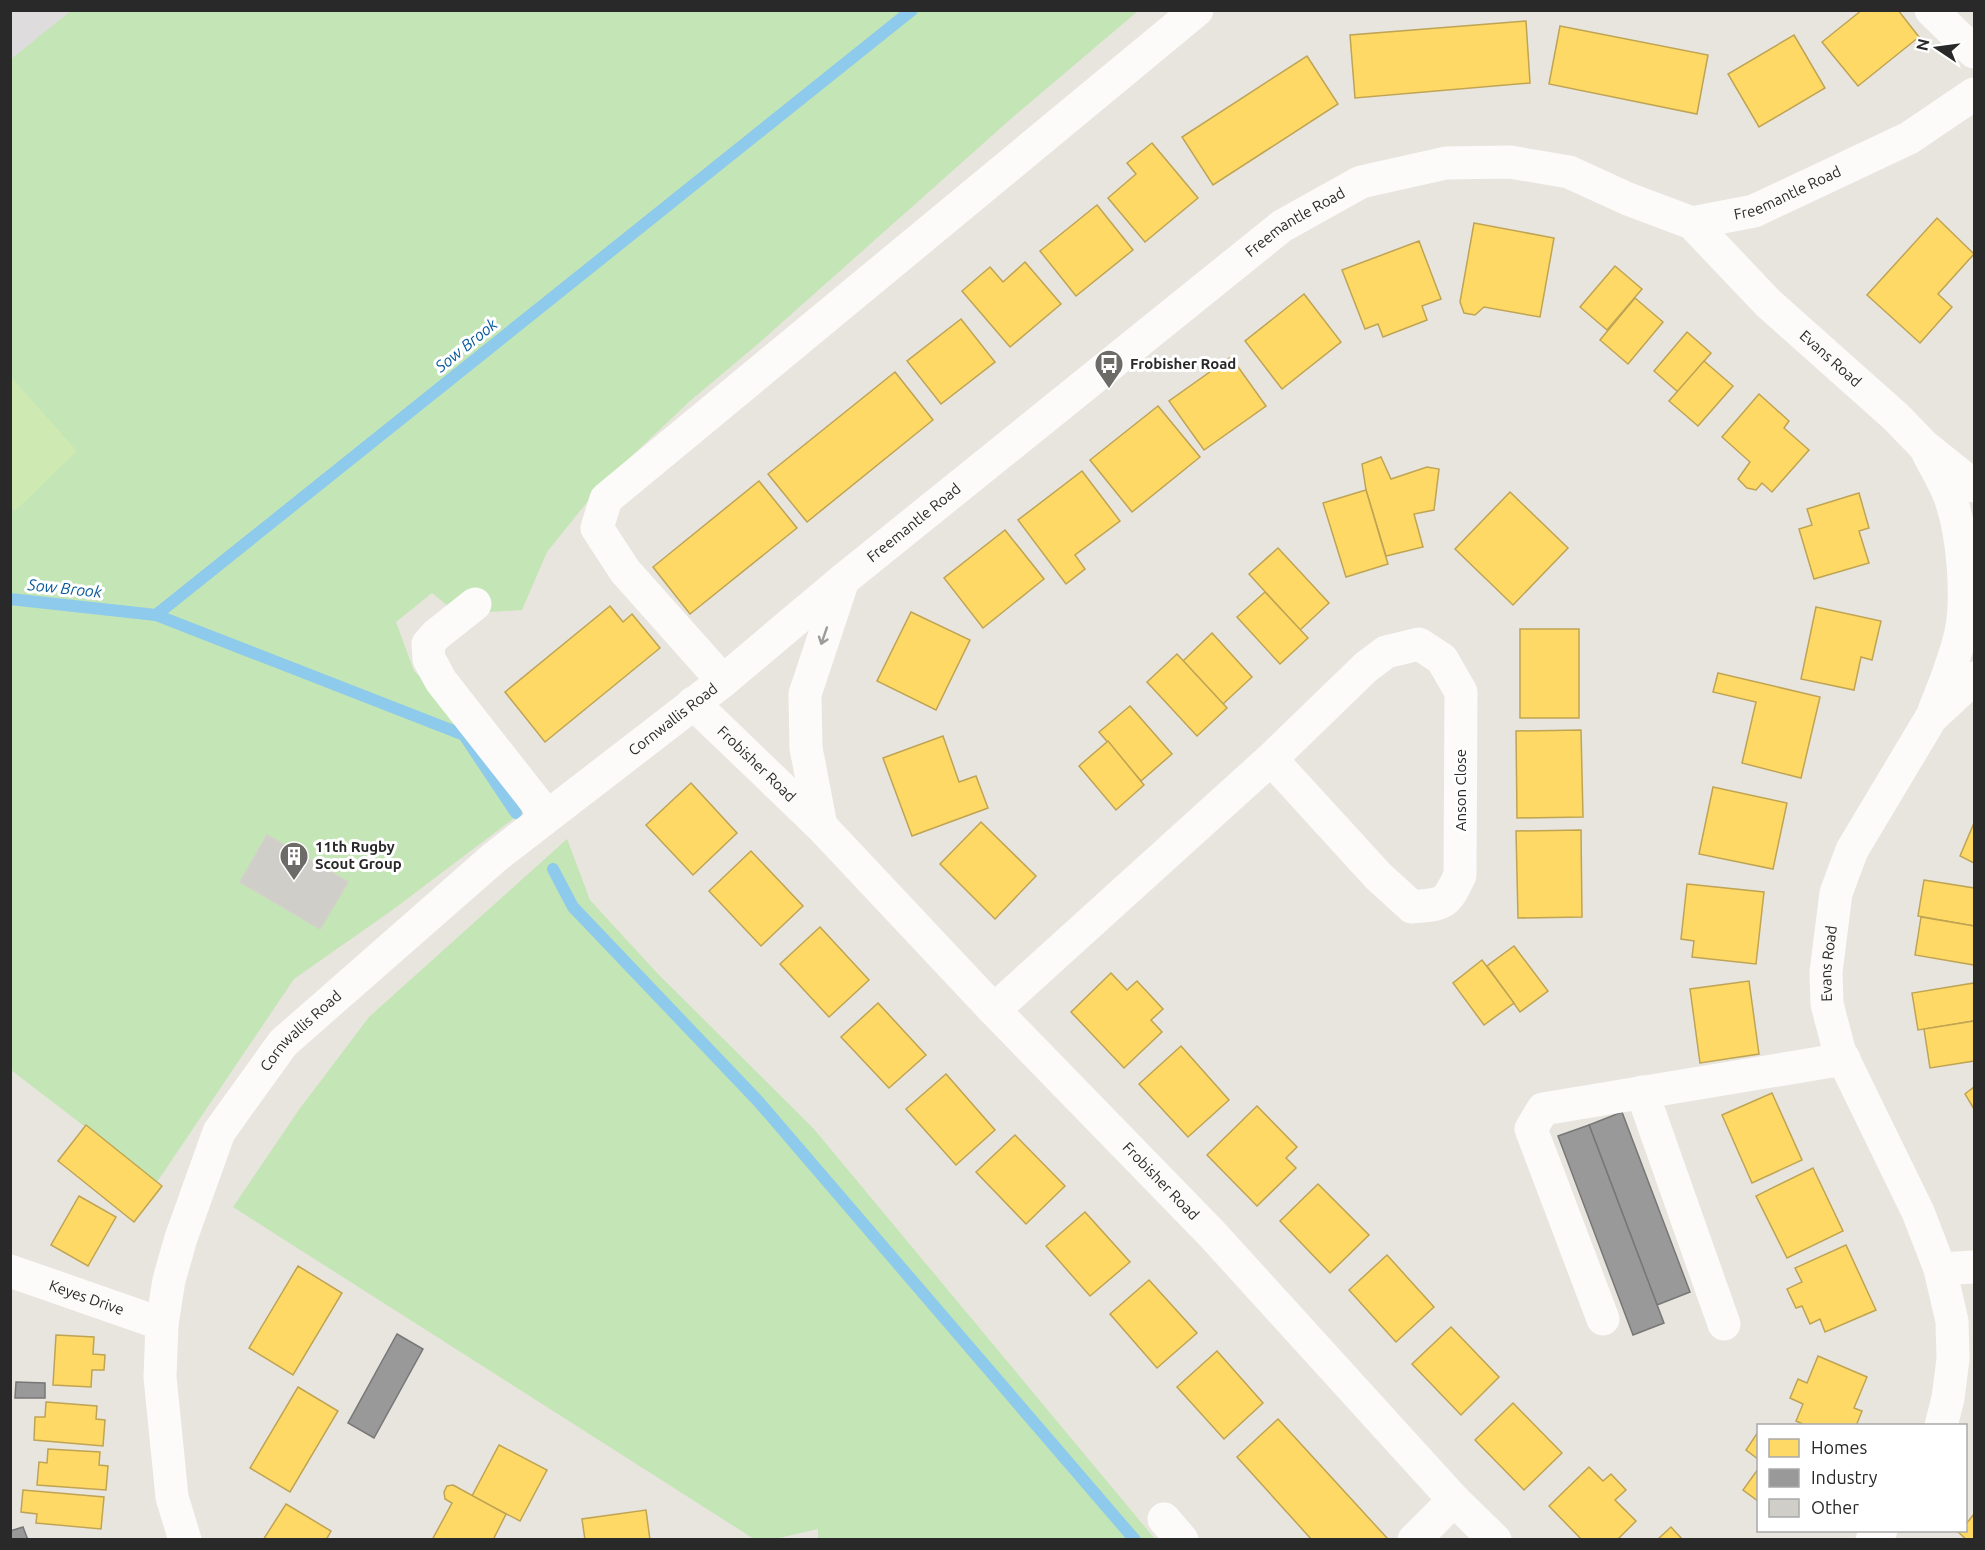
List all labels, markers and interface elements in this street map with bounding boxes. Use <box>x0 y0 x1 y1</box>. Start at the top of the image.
north arrow <box>1907 18 1967 78</box>
text: N <box>1912 37 1932 52</box>
street label: Freemantle Road <box>1732 162 1843 223</box>
street label: Freemantle Road <box>1242 184 1348 260</box>
water label: Sow Brook <box>431 314 501 376</box>
street label: Evans Road <box>1797 327 1865 390</box>
bus stop icon: Frobisher Road <box>1093 348 1125 390</box>
place label: Frobisher Road <box>1130 355 1236 372</box>
street label: Freemantle Road <box>863 480 964 565</box>
water label: Sow Brook <box>26 575 104 601</box>
one-way arrow <box>818 626 829 645</box>
street label: Cornwallis Road <box>625 680 721 759</box>
street label: Frobisher Road <box>714 722 799 805</box>
street label: Anson Close <box>1452 749 1469 831</box>
place label: 11th Rugby Scout Group <box>315 838 402 872</box>
building icon: 11th Rugby Scout Group <box>278 840 310 882</box>
street label: Evans Road <box>1817 924 1840 1002</box>
street label: Cornwallis Road <box>257 987 345 1074</box>
street label: Frobisher Road <box>1119 1139 1203 1223</box>
street label: Keyes Drive <box>47 1276 126 1318</box>
legend <box>1757 1424 1967 1532</box>
text: Homes <box>1811 1437 1868 1457</box>
text: Industry <box>1811 1467 1878 1487</box>
text: Other <box>1811 1497 1859 1517</box>

